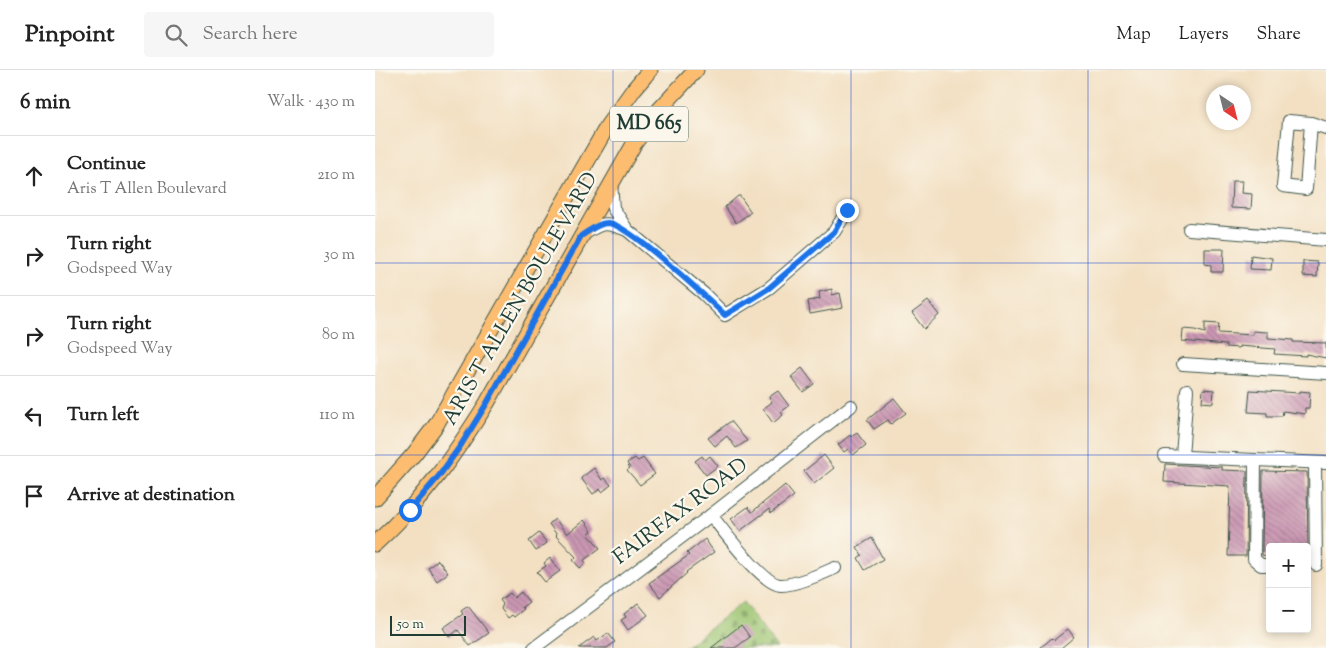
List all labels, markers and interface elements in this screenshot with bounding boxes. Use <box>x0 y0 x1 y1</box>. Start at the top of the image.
search box <box>144 12 494 57</box>
text: Pinpoint <box>25 18 114 52</box>
icon: search <box>162 21 190 49</box>
text: Search here <box>202 21 298 48</box>
text: Map <box>1116 22 1151 48</box>
text: Layers <box>1179 22 1229 48</box>
text: Share <box>1257 22 1301 48</box>
north arrow <box>1206 85 1251 130</box>
text: 6 min <box>20 88 71 118</box>
text: Walk · 430 m <box>267 91 355 114</box>
road number: MD 665 <box>610 106 688 142</box>
text: Continue <box>67 151 146 178</box>
icon: ahead <box>20 162 48 190</box>
text: 210 m <box>317 164 355 187</box>
street label: ARIS T ALLEN BOULEVARD <box>436 167 606 431</box>
text: Aris T Allen Boulevard <box>67 178 227 201</box>
route end <box>836 199 859 222</box>
text: Turn right <box>67 231 151 258</box>
icon: right <box>20 242 48 270</box>
text: 30 m <box>324 244 355 267</box>
text: Godspeed Way <box>67 258 172 281</box>
text: Turn right <box>67 311 151 338</box>
icon: right <box>20 322 48 350</box>
text: 80 m <box>322 324 355 347</box>
text: Godspeed Way <box>67 338 172 361</box>
icon: left <box>20 402 48 430</box>
text: Turn left <box>67 402 139 429</box>
text: 110 m <box>319 404 355 427</box>
street label: FAIRFAX ROAD <box>607 451 755 573</box>
icon: arrive <box>20 482 48 510</box>
text: Arrive at destination <box>67 482 235 509</box>
route start <box>399 499 422 522</box>
map controls <box>1266 543 1311 633</box>
button: + <box>1266 543 1311 588</box>
button: − <box>1266 588 1311 633</box>
scale bar <box>390 613 466 636</box>
text: 50 m <box>397 615 424 635</box>

